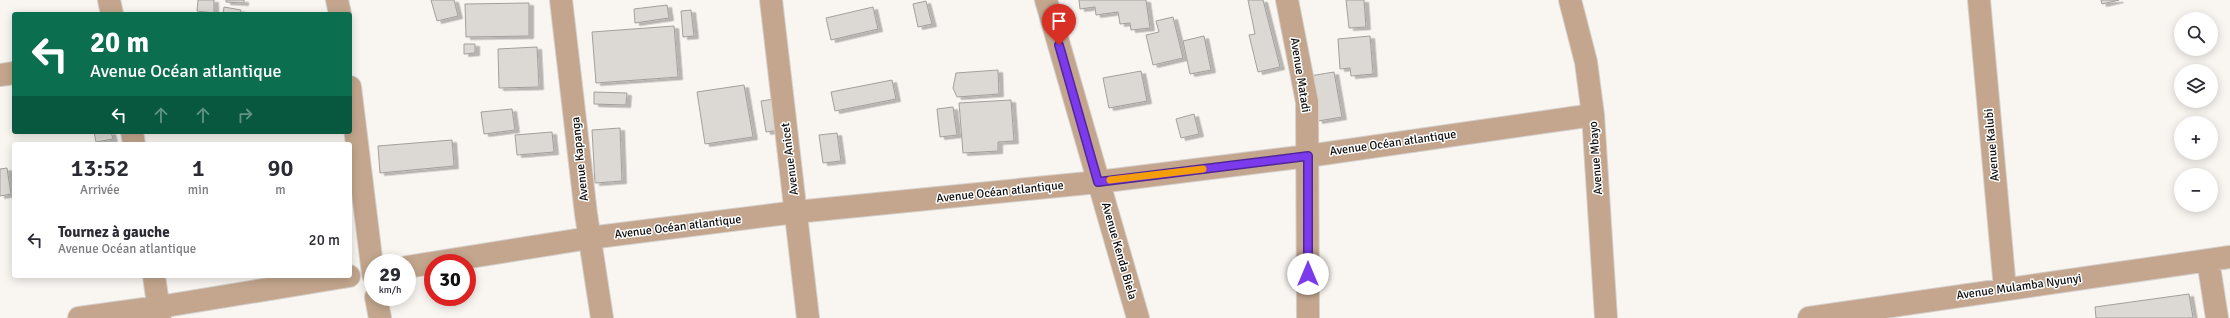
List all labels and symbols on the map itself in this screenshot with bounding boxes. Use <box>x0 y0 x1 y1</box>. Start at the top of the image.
pin <box>1042 4 1076 45</box>
street label: Avenue Matadi <box>1287 36 1313 114</box>
street label: Avenue Kalubi <box>1981 108 2003 182</box>
street label: Avenue Kapanga <box>568 116 592 202</box>
street label: Avenue Mbayo <box>1586 121 1606 195</box>
street label: Avenue Anicet <box>778 122 802 196</box>
street label: Avenue Océan atlantique <box>1329 127 1457 159</box>
street label: Avenue Océan atlantique <box>936 178 1064 206</box>
street label: Avenue Kenda Biela <box>1098 200 1140 302</box>
street label: Avenue Océan atlantique <box>614 212 742 242</box>
position arrow <box>1287 253 1329 295</box>
speed limit sign: 30 <box>424 254 476 306</box>
street label: Avenue Mulamba Nyunyi <box>1955 271 2083 303</box>

